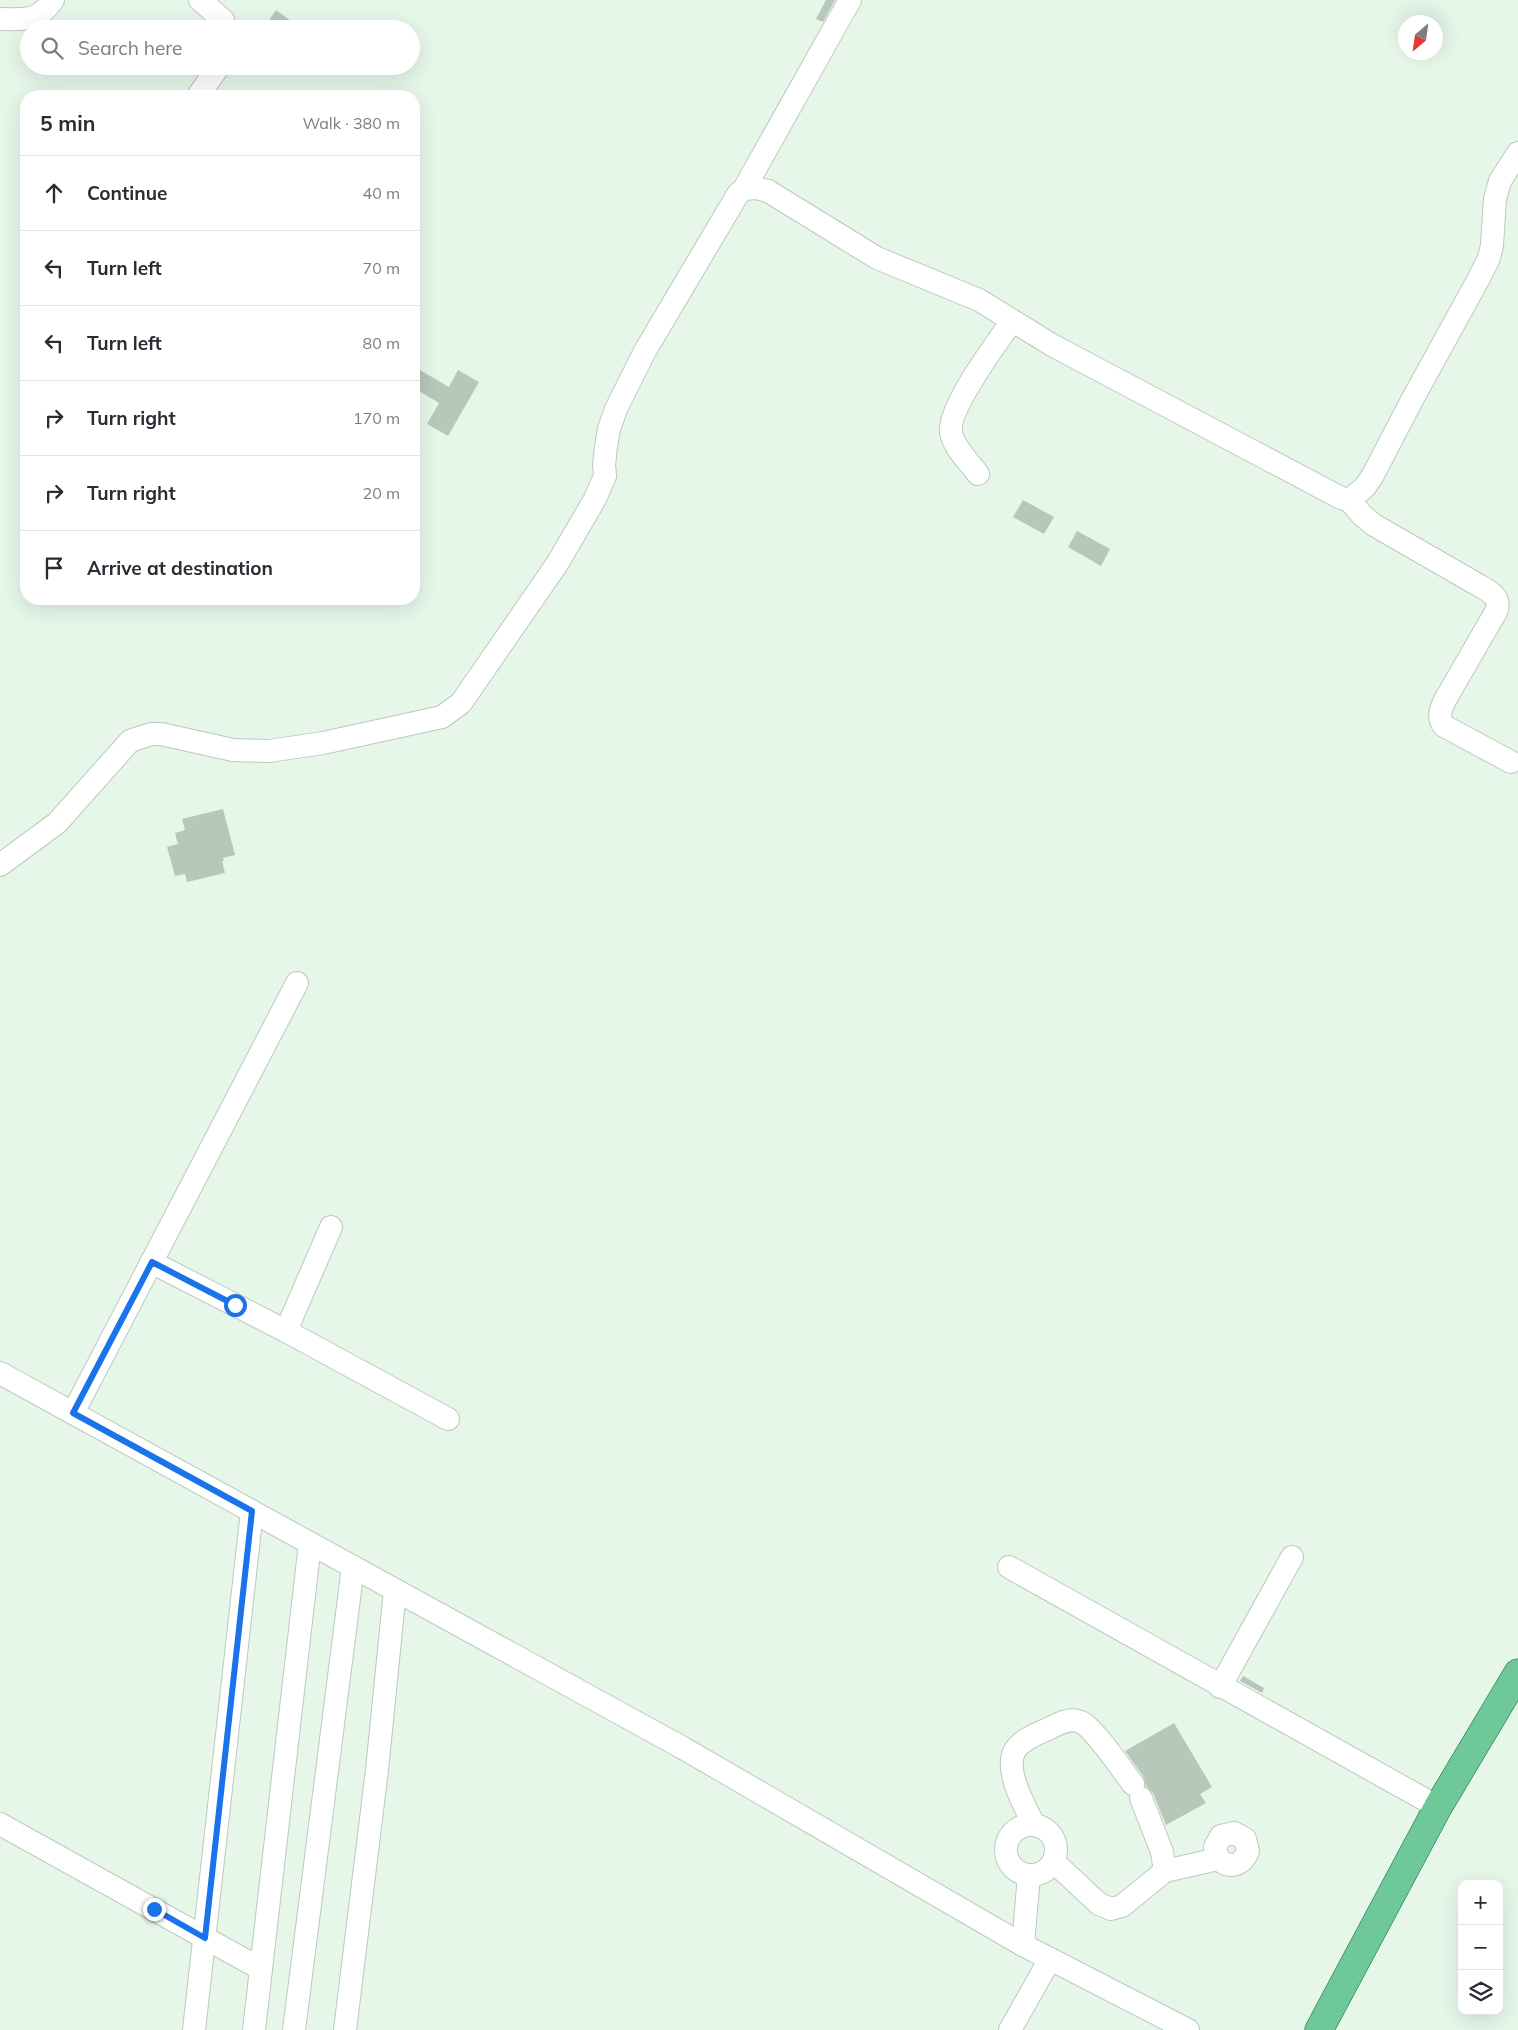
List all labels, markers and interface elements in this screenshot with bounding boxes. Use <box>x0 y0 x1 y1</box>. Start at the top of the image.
north arrow <box>1398 15 1443 60</box>
search box <box>20 20 420 75</box>
icon: search <box>38 34 66 62</box>
text: Search here <box>78 36 182 60</box>
text: 5 min <box>40 110 95 136</box>
text: Walk · 380 m <box>302 113 400 133</box>
icon: ahead <box>40 179 68 207</box>
text: Continue <box>87 181 167 205</box>
text: 40 m <box>363 183 400 203</box>
icon: left <box>40 254 68 282</box>
text: Turn left <box>87 256 162 280</box>
text: 70 m <box>363 258 400 278</box>
icon: left <box>40 329 68 357</box>
text: Turn left <box>87 331 162 355</box>
text: 80 m <box>363 333 400 353</box>
icon: right <box>40 404 68 432</box>
text: Turn right <box>87 406 176 430</box>
text: 170 m <box>353 408 400 428</box>
icon: right <box>40 479 68 507</box>
text: Turn right <box>87 481 176 505</box>
text: 20 m <box>363 483 400 503</box>
icon: arrive <box>40 554 68 582</box>
text: Arrive at destination <box>87 556 273 580</box>
route start <box>224 1294 247 1317</box>
map controls <box>1458 1880 1503 2015</box>
button: + <box>1458 1880 1503 1925</box>
route end <box>143 1898 166 1921</box>
button: − <box>1458 1925 1503 1970</box>
button: layers <box>1458 1970 1503 2015</box>

